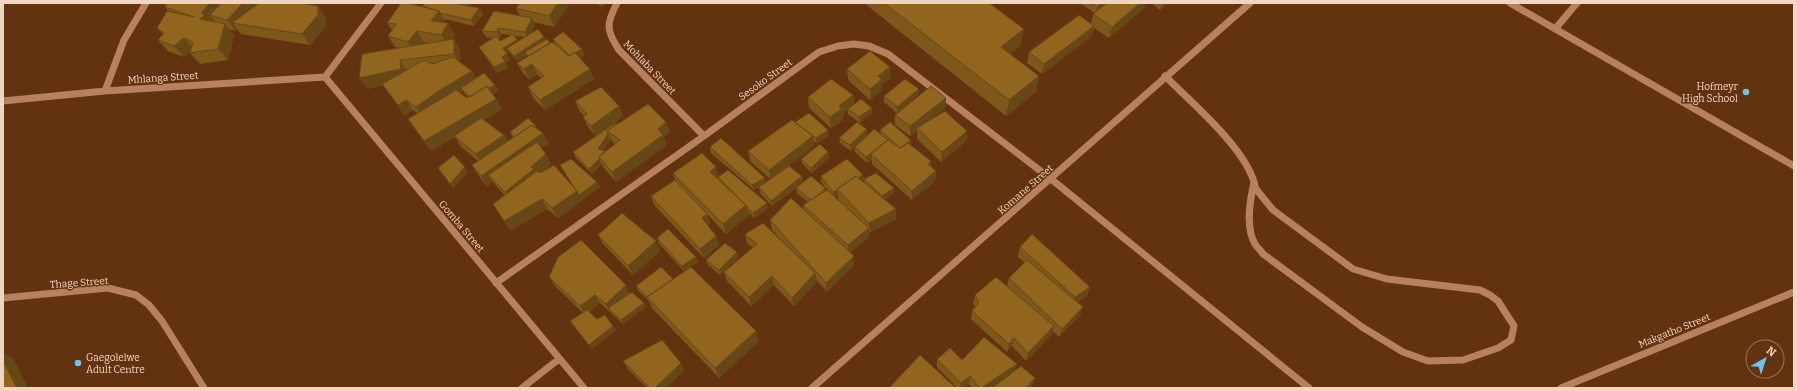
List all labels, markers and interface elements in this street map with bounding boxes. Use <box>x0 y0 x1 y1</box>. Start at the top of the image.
street label: Mohlaba Street <box>620 38 678 97</box>
street label: Sesoko Street <box>737 56 795 103</box>
street label: Mhlanga Street <box>127 70 199 86</box>
place label: Hofmeyr High School <box>1682 81 1739 105</box>
marker: Hofmeyr High School <box>1741 87 1751 97</box>
street label: Komane Street <box>996 162 1056 217</box>
street label: Gomba Street <box>436 198 487 255</box>
street label: Thage Street <box>49 275 109 291</box>
street label: Makgatho Street <box>1637 311 1712 351</box>
north arrow <box>1745 339 1785 379</box>
text: N <box>1764 344 1779 360</box>
place label: Gaegolelwe Adult Centre <box>86 352 145 376</box>
marker: Gaegolelwe Adult Centre <box>73 358 83 368</box>

